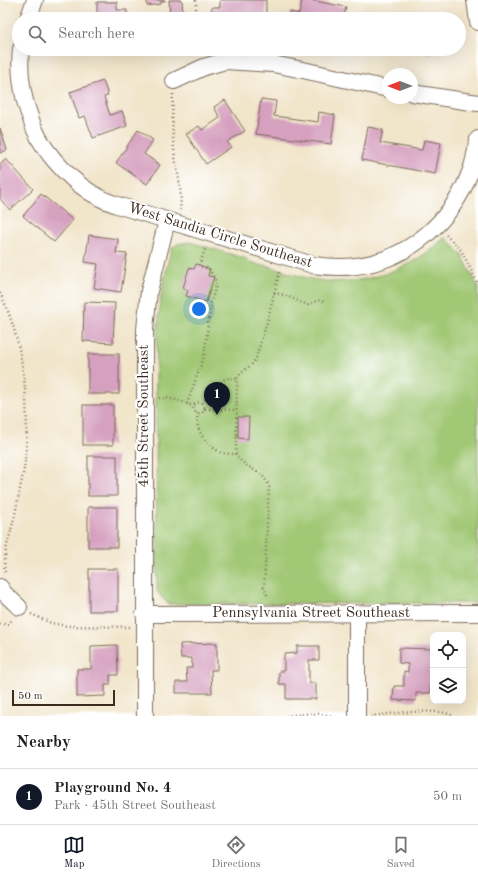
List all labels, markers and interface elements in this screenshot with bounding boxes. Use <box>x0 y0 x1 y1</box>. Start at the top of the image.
search box <box>12 12 466 56</box>
icon: search <box>26 23 48 45</box>
text: Search here <box>58 27 135 42</box>
north arrow <box>382 68 418 104</box>
street label: West Sandia Circle Southeast <box>126 201 314 271</box>
your location <box>189 299 209 319</box>
street label: 45th Street Southeast <box>137 344 152 488</box>
pin: 1 <box>204 382 230 415</box>
street label: Pennsylvania Street Southeast <box>212 606 410 621</box>
map controls <box>430 632 466 704</box>
button: locate <box>430 632 466 668</box>
button: layers <box>430 668 466 704</box>
scale bar <box>12 688 115 707</box>
text: 50 m <box>18 691 43 702</box>
text: Nearby <box>16 734 71 751</box>
text: Playground No. 4 <box>54 781 172 796</box>
text: 1 <box>25 790 33 803</box>
text: 50 m <box>433 790 462 803</box>
text: Park · 45th Street Southeast <box>54 799 216 812</box>
tab: Map <box>63 834 85 872</box>
tab: Directions <box>212 834 260 872</box>
tab: Saved <box>387 834 415 872</box>

